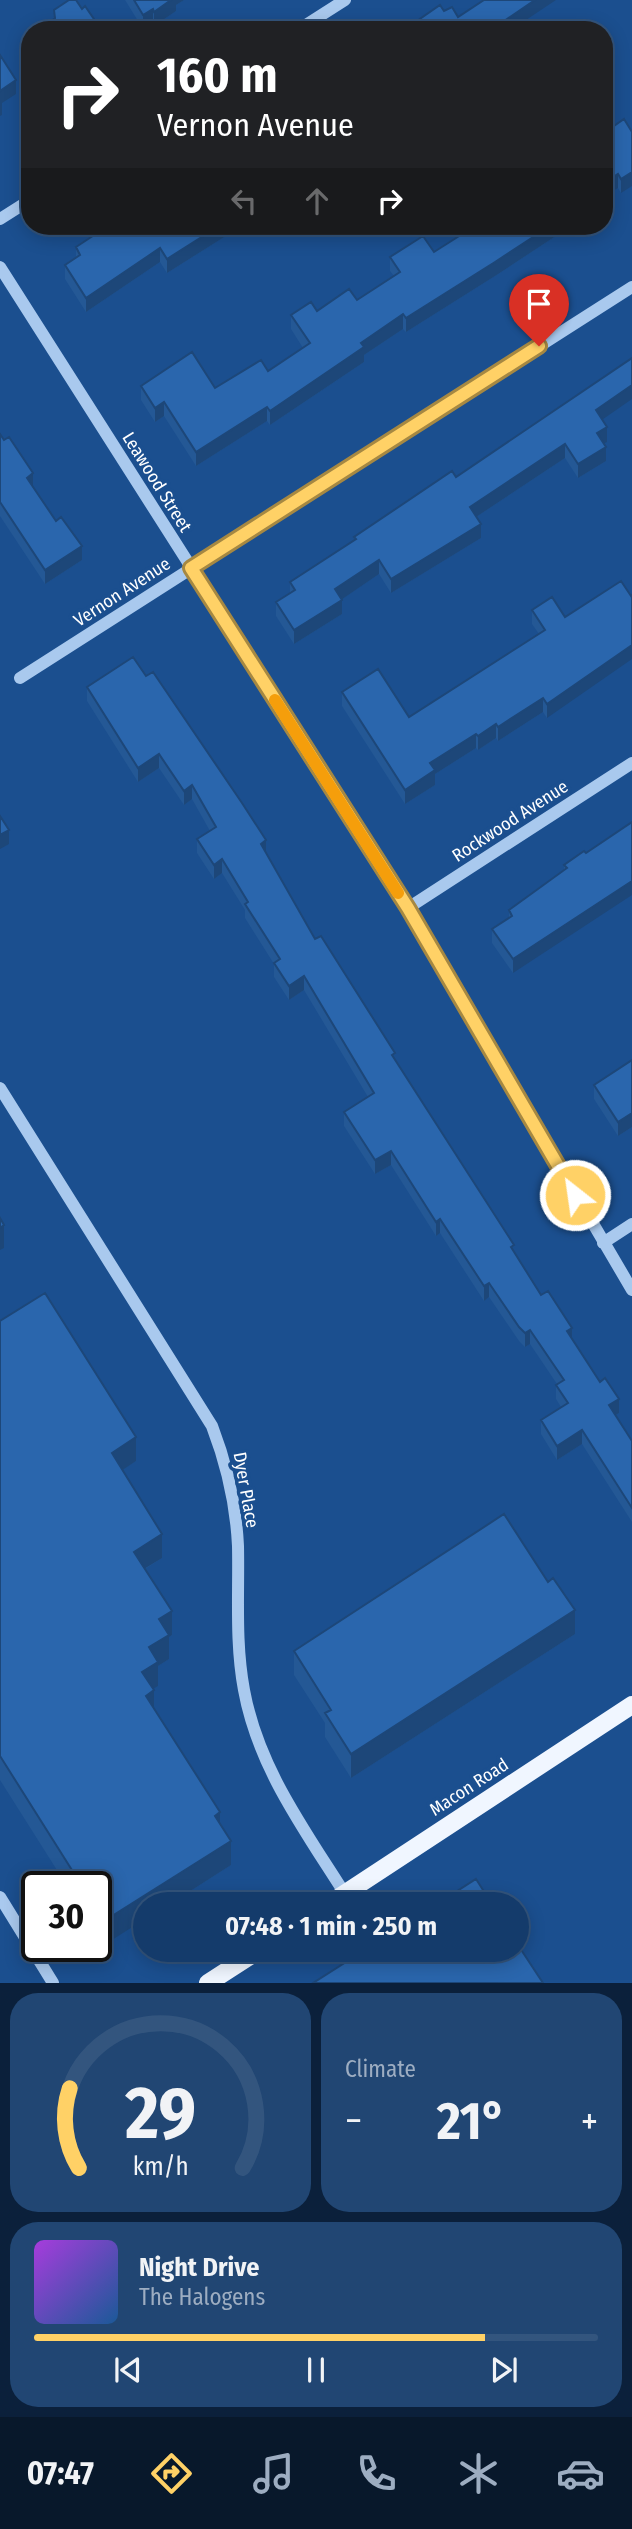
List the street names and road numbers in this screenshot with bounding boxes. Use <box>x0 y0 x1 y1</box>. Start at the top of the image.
street label: Leawood Street <box>117 428 197 536</box>
street label: Vernon Avenue <box>70 553 174 631</box>
street label: Rockwood Avenue <box>448 775 572 867</box>
street label: Dyer Place <box>228 1450 264 1530</box>
street label: Macon Road <box>425 1753 513 1821</box>

